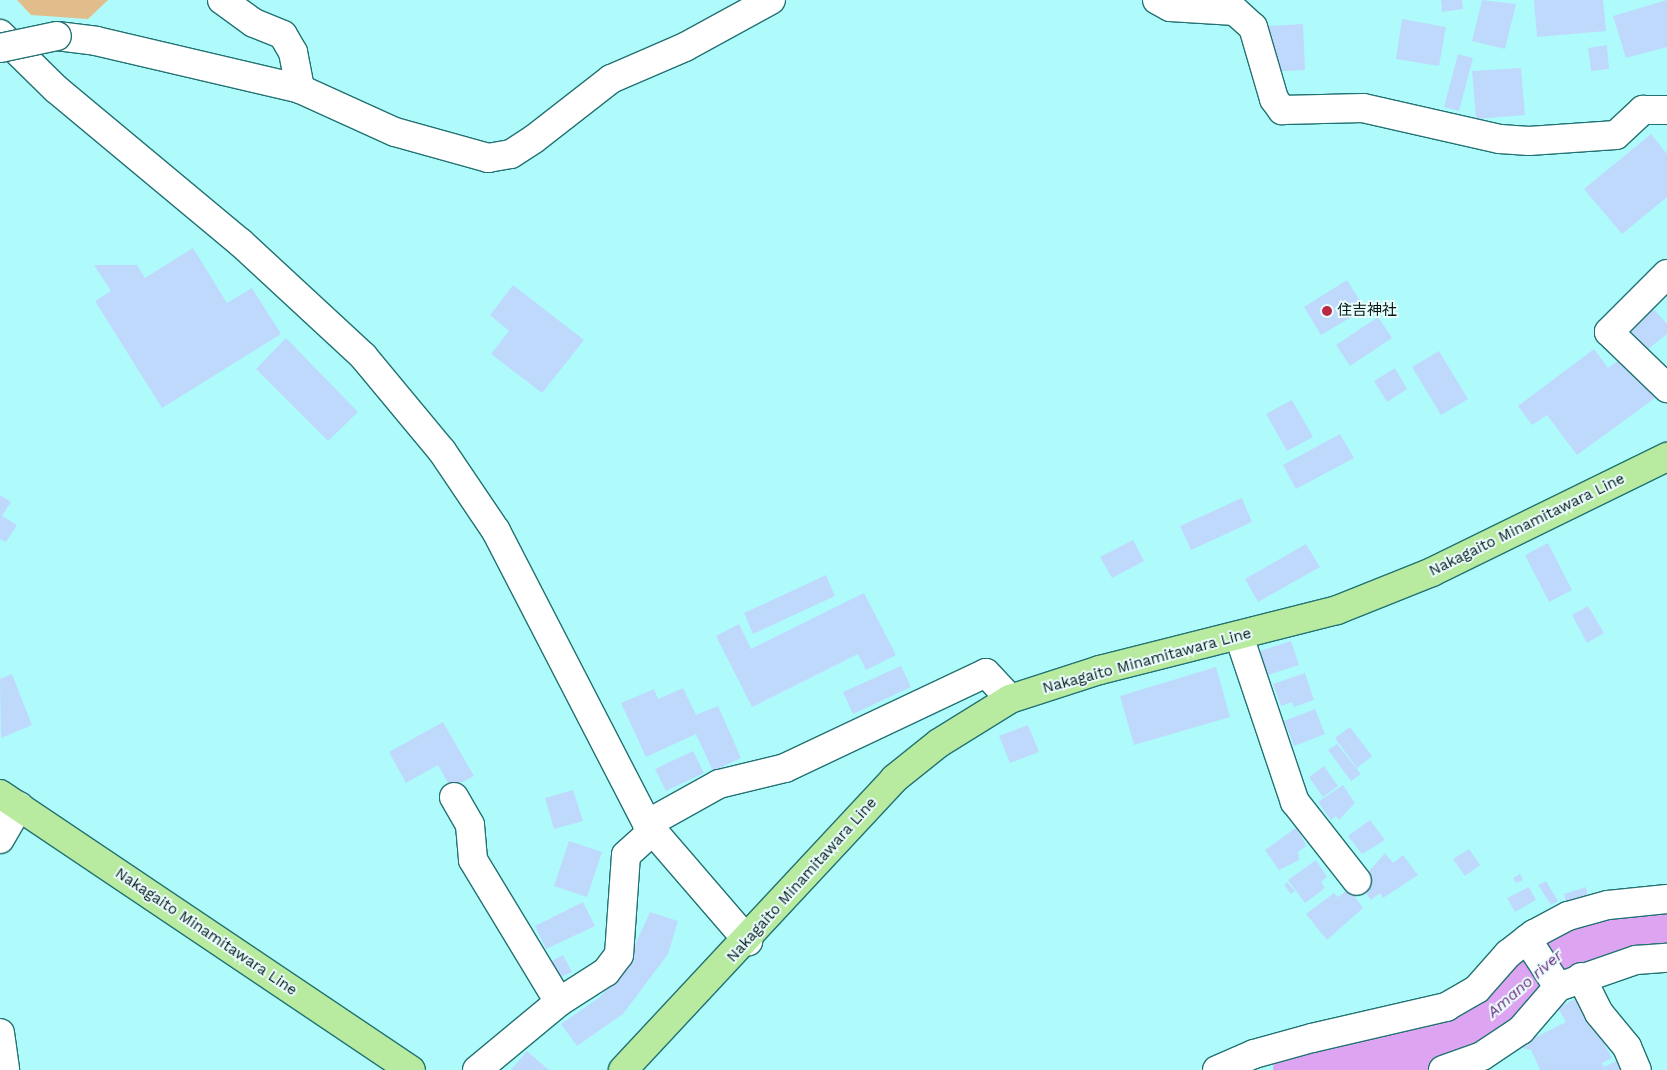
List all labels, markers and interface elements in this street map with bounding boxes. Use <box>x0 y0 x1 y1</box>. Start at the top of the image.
place label: 住吉神社 <box>1337 302 1397 320</box>
marker: 住吉神社 <box>1321 305 1333 317</box>
street label: Nakagaito Minamitawara Line <box>1426 470 1628 580</box>
street label: Nakagaito Minamitawara Line <box>1040 624 1254 698</box>
street label: Nakagaito Minamitawara Line <box>723 794 881 966</box>
street label: Nakagaito Minamitawara Line <box>111 864 301 1000</box>
water label: Amano river <box>1483 946 1567 1022</box>

